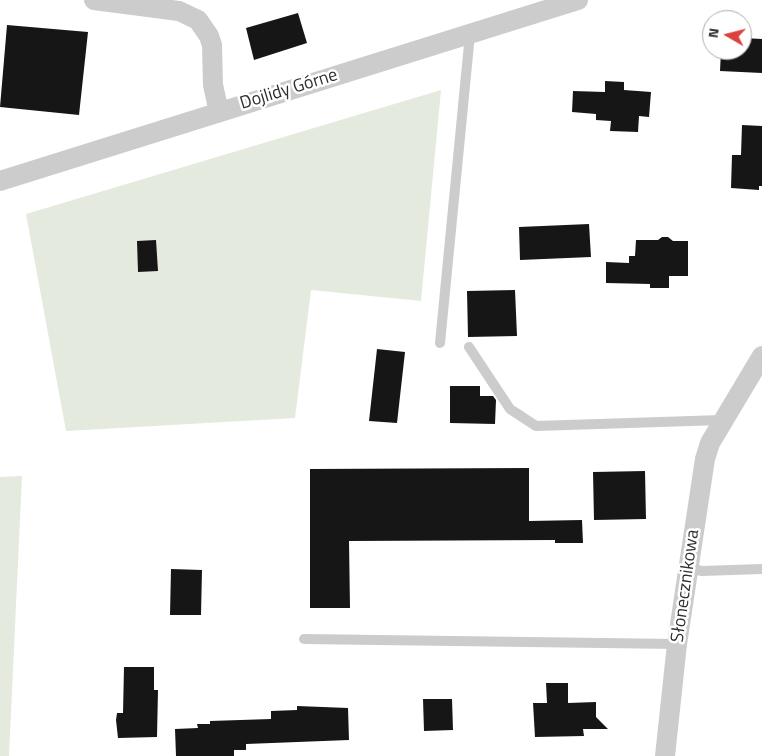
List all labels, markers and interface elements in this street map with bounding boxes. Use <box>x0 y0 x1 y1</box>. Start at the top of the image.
north arrow <box>702 10 752 60</box>
text: N <box>702 27 724 39</box>
street label: Dojlidy Górne <box>238 65 340 115</box>
street label: Słonecznikowa <box>667 528 705 644</box>

